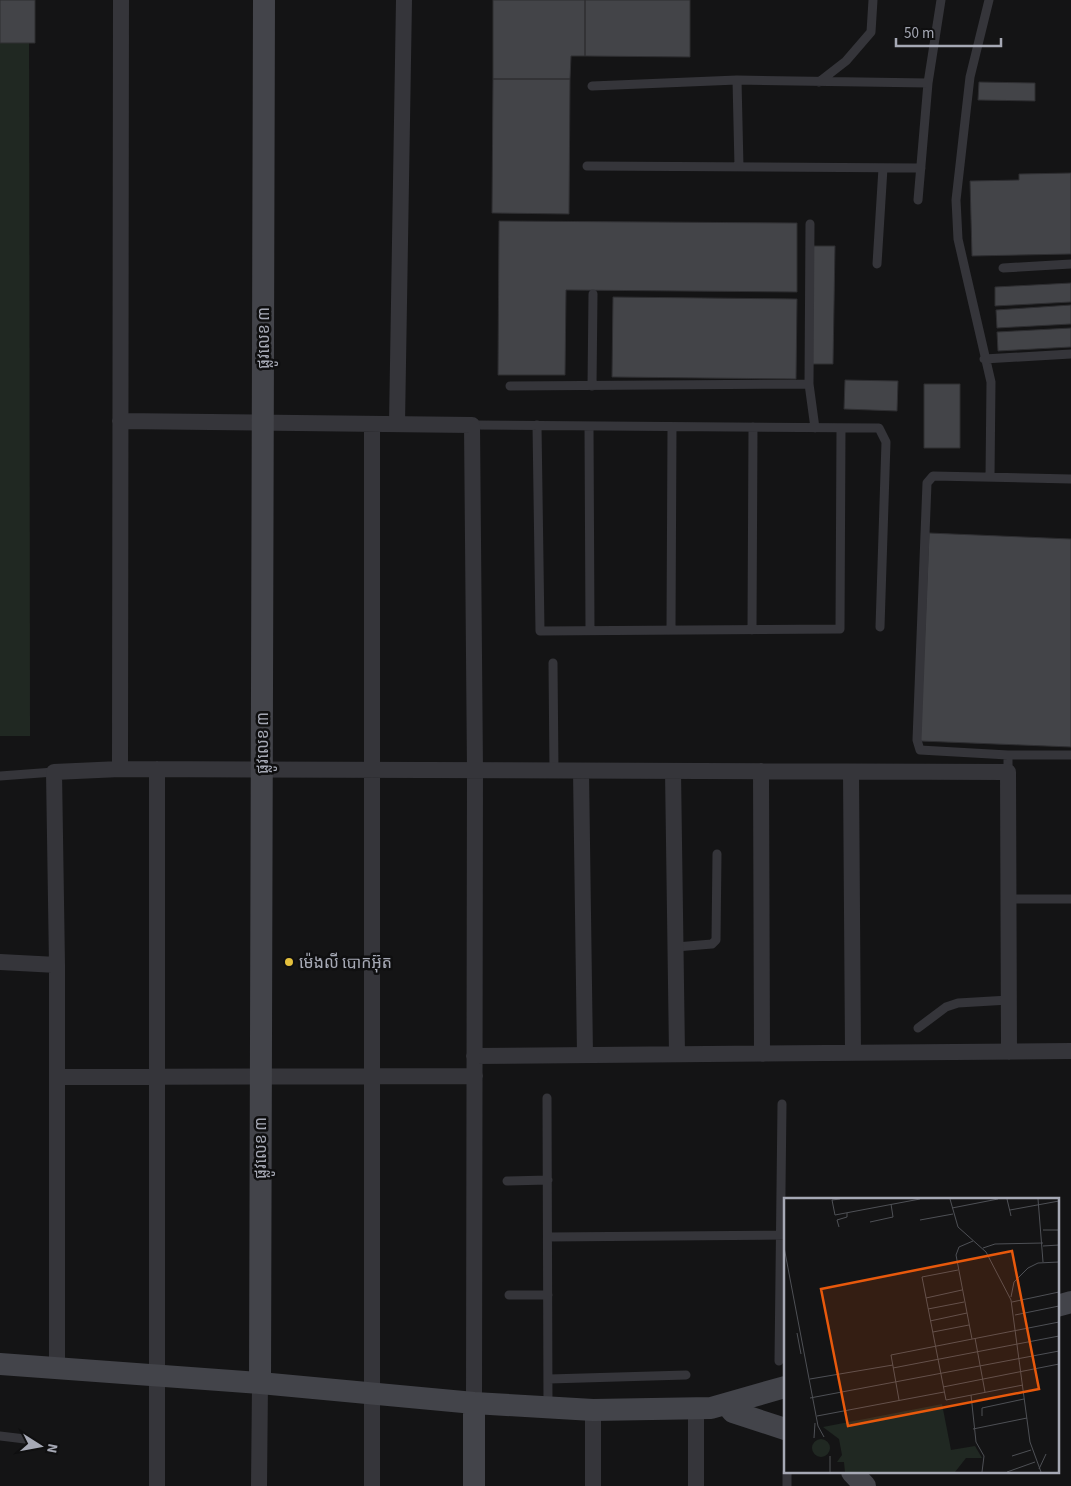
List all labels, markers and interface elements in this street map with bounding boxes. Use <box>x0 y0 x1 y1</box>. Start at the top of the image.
scale bar <box>896 15 1001 47</box>
text: 50 m <box>904 23 934 44</box>
street label: ផ្លូវលេខ ៣ <box>253 307 278 369</box>
street label: ផ្លូវលេខ ៣ <box>252 712 277 774</box>
place label: ម៉េងលី បោកអ៊ុត <box>299 952 392 974</box>
marker: ម៉េងលី បោកអ៊ុត <box>283 956 295 968</box>
street label: ផ្លូវលេខ ៣ <box>250 1117 275 1179</box>
inset map <box>784 1198 1058 1474</box>
north arrow <box>15 1421 65 1471</box>
text: N <box>41 1442 62 1455</box>

